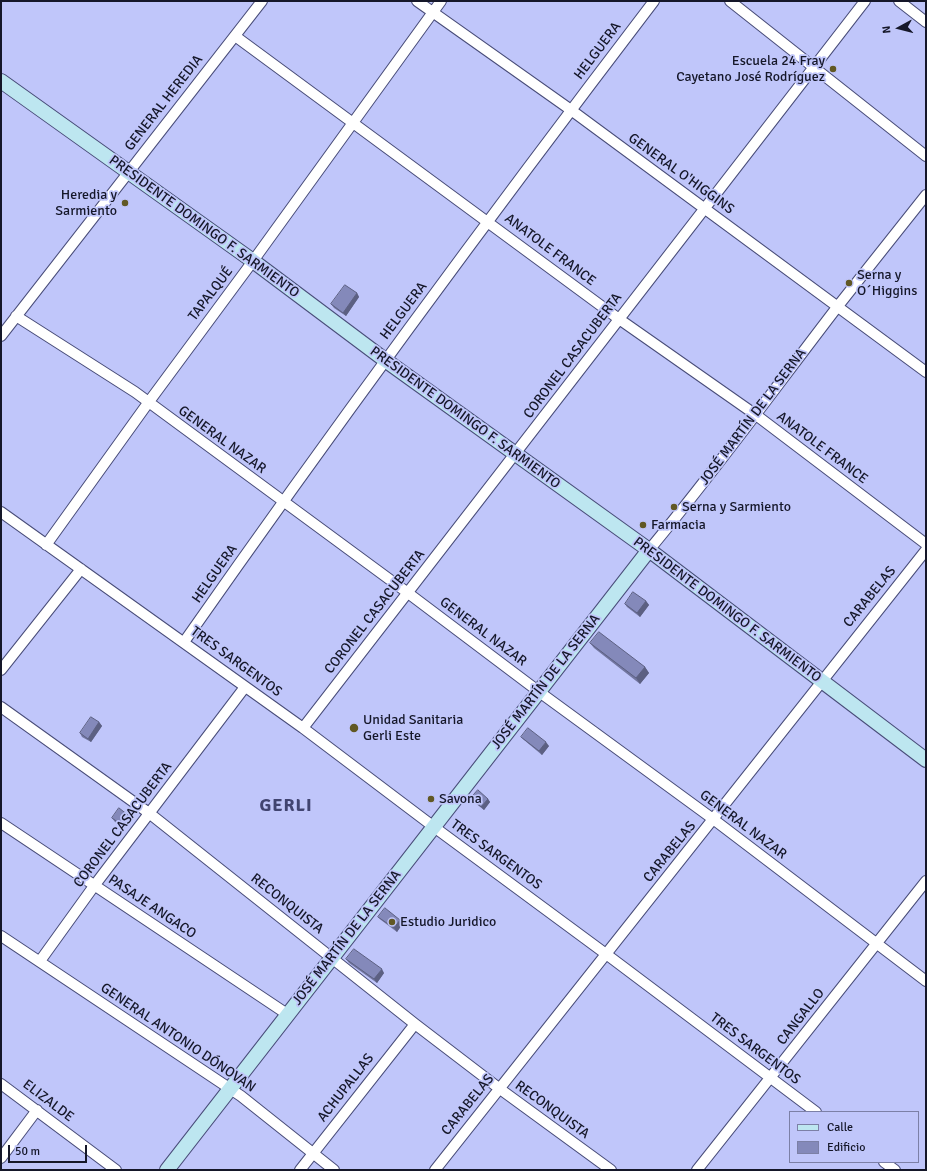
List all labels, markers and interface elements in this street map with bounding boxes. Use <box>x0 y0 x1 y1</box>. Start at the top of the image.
north arrow <box>879 8 919 48</box>
street label: HELGUERA <box>571 19 625 83</box>
text: N <box>880 25 894 34</box>
street label: GENERAL HEREDIA <box>121 52 207 154</box>
place label: Escuela 24 Fray Cayetano José Rodríguez <box>676 53 825 86</box>
marker: Escuela 24 Fray Cayetano José Rodríguez <box>828 64 838 74</box>
street label: GENERAL O'HIGGINS <box>625 130 737 218</box>
street label: PRESIDENTE DOMINGO F. SARMIENTO <box>106 152 302 302</box>
place label: Heredia y Sarmiento <box>55 187 117 220</box>
marker: Heredia y Sarmiento <box>120 198 130 208</box>
street label: ANATOLE FRANCE <box>501 210 599 290</box>
street label: TAPALQUÉ <box>185 264 237 324</box>
place label: Serna y O´Higgins <box>857 267 917 300</box>
marker: Serna y O´Higgins <box>844 278 854 288</box>
street label: HELGUERA <box>377 279 431 343</box>
street label: CORONEL CASACUBERTA <box>520 290 626 422</box>
street label: PRESIDENTE DOMINGO F. SARMIENTO <box>367 343 563 493</box>
street label: JOSÉ MARTÍN DE LA SERNA <box>696 345 810 489</box>
street label: GENERAL NAZAR <box>175 402 269 478</box>
street label: ANATOLE FRANCE <box>773 408 871 488</box>
place label: Serna y Sarmiento <box>682 499 791 515</box>
marker: Serna y Sarmiento <box>669 502 679 512</box>
place label: Farmacia <box>651 517 706 533</box>
marker: Farmacia <box>638 520 648 530</box>
street label: PRESIDENTE DOMINGO F. SARMIENTO <box>630 534 824 686</box>
street label: HELGUERA <box>189 542 241 606</box>
street label: CORONEL CASACUBERTA <box>321 547 429 677</box>
street label: CARABELAS <box>840 563 900 631</box>
street label: GENERAL NAZAR <box>436 594 530 670</box>
street label: JOSÉ MARTÍN DE LA SERNA <box>488 611 604 753</box>
street label: TRES SARGENTOS <box>187 623 285 701</box>
place label: Unidad Sanitaria Gerli Este <box>363 712 463 744</box>
marker: Unidad Sanitaria Gerli Este <box>348 722 360 734</box>
street label: CORONEL CASACUBERTA <box>70 759 176 891</box>
street label: GENERAL NAZAR <box>696 787 790 863</box>
place label: Savona <box>439 791 482 807</box>
marker: Savona <box>426 794 436 804</box>
district label: GERLI <box>259 795 313 817</box>
street label: TRES SARGENTOS <box>447 816 545 894</box>
street label: CARABELAS <box>640 818 700 886</box>
street label: JOSÉ MARTÍN DE LA SERNA <box>289 867 405 1009</box>
street label: RECONQUISTA <box>247 870 327 938</box>
street label: PASAJE ANGACO <box>105 871 199 943</box>
place label: Estudio Juridico <box>400 914 496 930</box>
marker: Estudio Juridico <box>387 917 397 927</box>
street label: GENERAL ANTONIO DÓNOVAN <box>97 980 259 1096</box>
street label: CANGALLO <box>774 985 828 1049</box>
street label: TRES SARGENTOS <box>707 1010 803 1088</box>
street label: ACHUPALLAS <box>314 1051 378 1125</box>
street label: CARABELAS <box>438 1071 498 1139</box>
street label: ELIZALDE <box>19 1076 77 1126</box>
street label: RECONQUISTA <box>512 1077 592 1143</box>
legend <box>789 1111 919 1163</box>
text: Calle <box>827 1120 853 1135</box>
scale bar <box>10 1137 89 1163</box>
text: Edificio <box>827 1140 865 1155</box>
text: 50 m <box>15 1144 40 1159</box>

